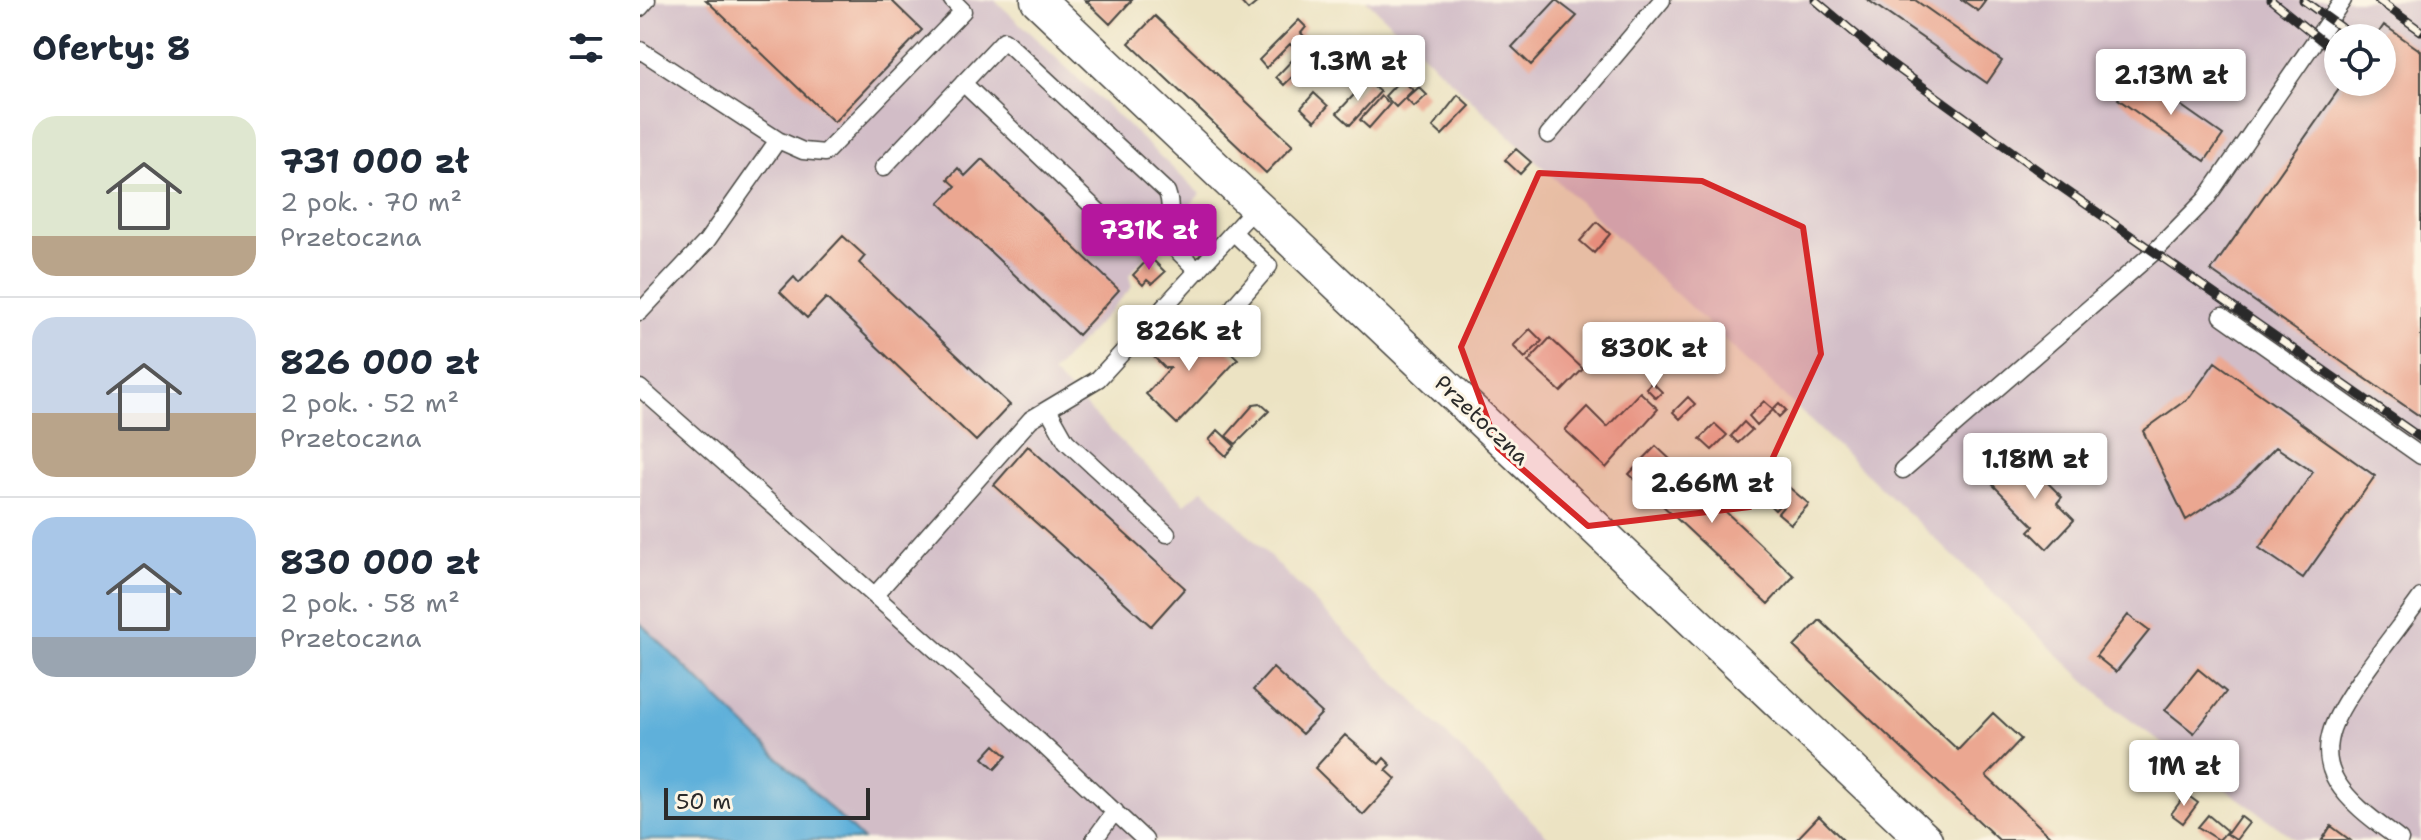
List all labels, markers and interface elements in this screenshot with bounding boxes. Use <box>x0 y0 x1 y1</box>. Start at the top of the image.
map controls <box>2324 24 2396 96</box>
button: locate <box>2324 24 2396 96</box>
text: Oferty: 8 <box>32 25 191 71</box>
icon: filters <box>564 26 608 70</box>
pin: 1.3M zł <box>1284 35 1432 103</box>
text: 1.3M zł <box>1309 43 1407 78</box>
pin: 2.13M zł <box>2088 49 2254 117</box>
text: 2.13M zł <box>2114 57 2228 92</box>
text: 731 000 zł <box>280 138 469 184</box>
icon: home <box>96 148 192 244</box>
text: 2 pok. · 70 m² <box>280 184 462 219</box>
pin: 731K zł <box>1075 204 1223 272</box>
text: 731K zł <box>1100 212 1198 247</box>
text: Przetoczna <box>280 219 421 254</box>
pin: 826K zł <box>1115 305 1263 373</box>
text: 826K zł <box>1136 313 1242 348</box>
pin: 830K zł <box>1580 322 1728 390</box>
text: 830K zł <box>1600 330 1708 365</box>
text: 826 000 zł <box>280 339 479 385</box>
icon: home <box>96 349 192 445</box>
street label: Przetoczna <box>1428 369 1536 472</box>
text: 2 pok. · 52 m² <box>280 385 459 420</box>
text: Przetoczna <box>280 420 421 455</box>
pin: 1.18M zł <box>1952 433 2118 501</box>
text: 1.18M zł <box>1981 441 2089 476</box>
pin: 2.66M zł <box>1629 457 1795 525</box>
text: 2.66M zł <box>1650 465 1774 500</box>
text: 830 000 zł <box>280 539 480 585</box>
icon: home <box>96 549 192 645</box>
text: 2 pok. · 58 m² <box>280 585 460 620</box>
text: Przetoczna <box>280 620 421 655</box>
pin: 1M zł <box>2128 740 2240 808</box>
text: 1M zł <box>2147 748 2221 783</box>
scale bar <box>664 784 870 820</box>
text: 50 m <box>676 787 731 816</box>

